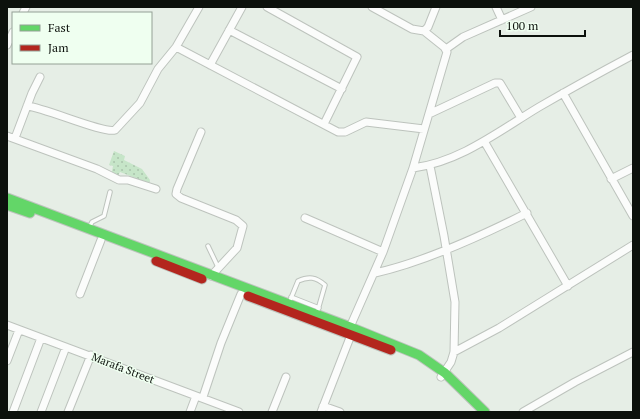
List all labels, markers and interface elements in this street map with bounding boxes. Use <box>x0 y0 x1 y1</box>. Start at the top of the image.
legend <box>12 12 152 64</box>
scale bar <box>500 12 585 38</box>
text: 100 m <box>506 18 539 33</box>
text: Fast <box>48 20 71 35</box>
text: Jam <box>48 40 69 55</box>
street label: Marafa Street <box>90 350 156 386</box>

